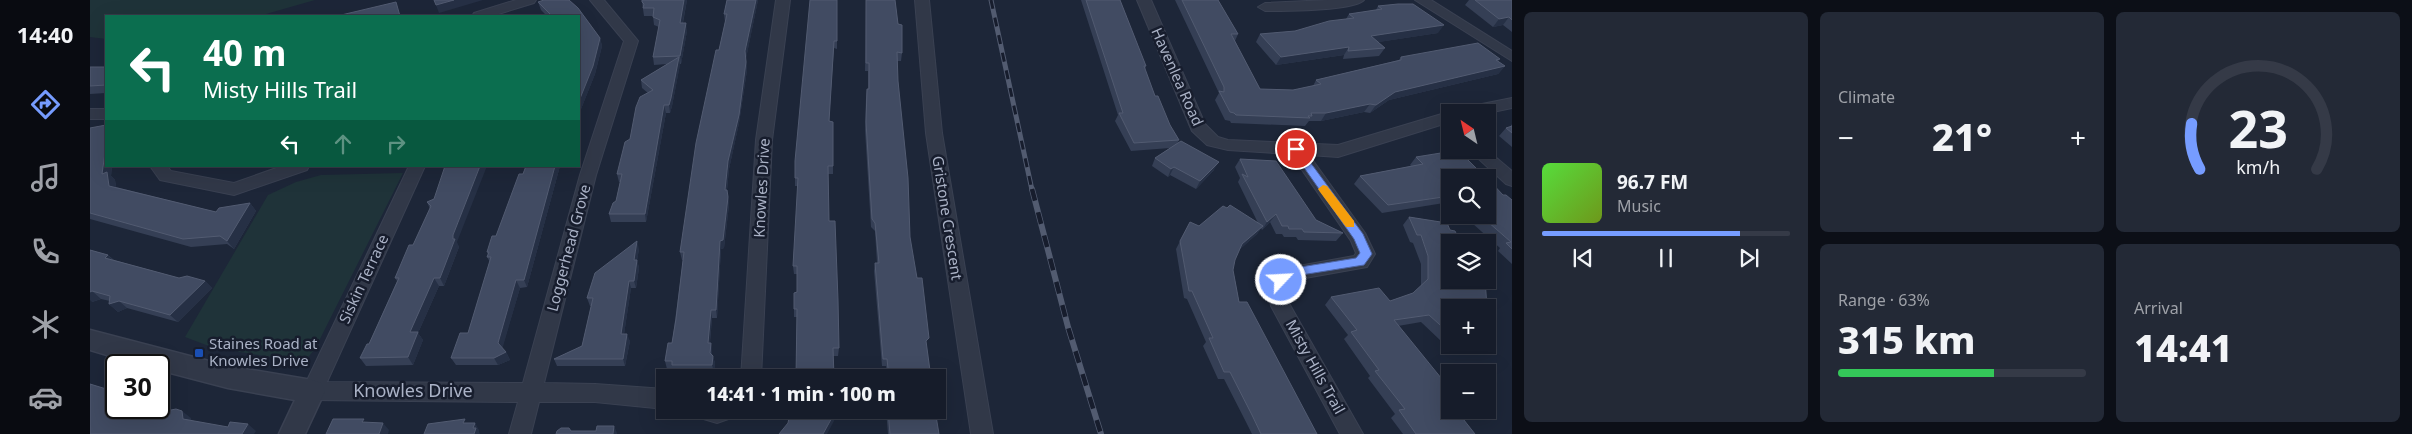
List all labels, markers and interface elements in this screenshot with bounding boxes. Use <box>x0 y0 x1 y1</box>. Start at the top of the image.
text: 14:40 <box>17 19 73 49</box>
street label: Havenlea Road <box>1147 24 1209 129</box>
text: 40 m <box>203 29 286 76</box>
icon: left <box>120 35 185 100</box>
text: Misty Hills Trail <box>203 74 357 104</box>
text: Climate <box>1838 86 1895 108</box>
icon: directions <box>28 87 63 122</box>
text: 23 <box>2228 92 2288 163</box>
north arrow <box>1441 104 1496 159</box>
map controls <box>1441 104 1496 419</box>
text: 21° <box>1932 110 1992 162</box>
text: − <box>1838 118 1854 156</box>
text: + <box>2070 118 2086 156</box>
pin <box>1275 128 1317 170</box>
icon: left <box>276 130 304 158</box>
icon: ahead <box>329 130 357 158</box>
icon: right <box>382 130 410 158</box>
icon: arrive <box>1282 135 1310 163</box>
street label: Knowles Drive <box>748 138 774 238</box>
street label: Gristone Crescent <box>928 154 968 282</box>
text: km/h <box>2236 155 2280 179</box>
icon: music <box>28 160 63 195</box>
button: search <box>1441 169 1496 224</box>
text: 96.7 FM <box>1617 169 1688 195</box>
street label: Loggerhead Grove <box>541 182 595 314</box>
text: Music <box>1617 195 1661 217</box>
street label: Siskin Terrace <box>334 231 392 326</box>
icon: phone <box>28 234 63 269</box>
button: layers <box>1441 234 1496 289</box>
icon: previous <box>1569 244 1597 272</box>
icon: pause <box>1652 244 1680 272</box>
icon: next <box>1735 244 1763 272</box>
position arrow <box>1254 253 1306 305</box>
text: Range · 63% <box>1838 289 1930 311</box>
text: Arrival <box>2134 297 2183 319</box>
button: + <box>1441 299 1496 354</box>
icon: climate <box>28 307 63 342</box>
text: 315 km <box>1838 313 1976 365</box>
street label: Misty Hills Trail <box>1282 316 1350 417</box>
text: 14:41 <box>2134 321 2233 373</box>
place label: Staines Road at Knowles Drive <box>209 333 318 370</box>
marker: Staines Road at Knowles Drive <box>193 347 205 359</box>
speed limit sign: 30 <box>105 354 170 419</box>
button: − <box>1441 364 1496 419</box>
street label: Knowles Drive <box>353 378 473 402</box>
icon: car <box>28 380 63 415</box>
text: 14:41 · 1 min · 100 m <box>706 381 896 407</box>

